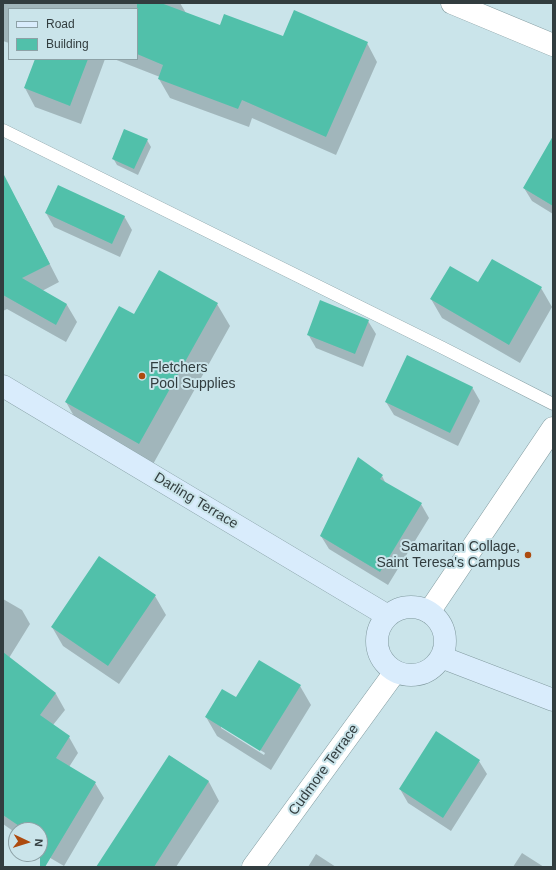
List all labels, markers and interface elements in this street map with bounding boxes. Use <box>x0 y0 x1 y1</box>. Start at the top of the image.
legend <box>8 8 138 60</box>
text: Road <box>46 17 75 31</box>
text: Building <box>46 37 89 51</box>
place label: Fletchers Pool Supplies <box>150 360 236 392</box>
marker: Fletchers Pool Supplies <box>137 371 147 381</box>
street label: Darling Terrace <box>151 469 241 533</box>
place label: Samaritan Collage, Saint Teresa's Campus <box>376 539 520 572</box>
marker: Samaritan Collage, Saint Teresa's Campus <box>523 550 533 560</box>
street label: Cudmore Terrace <box>285 721 363 819</box>
north arrow <box>8 822 48 862</box>
text: N <box>33 838 45 847</box>

